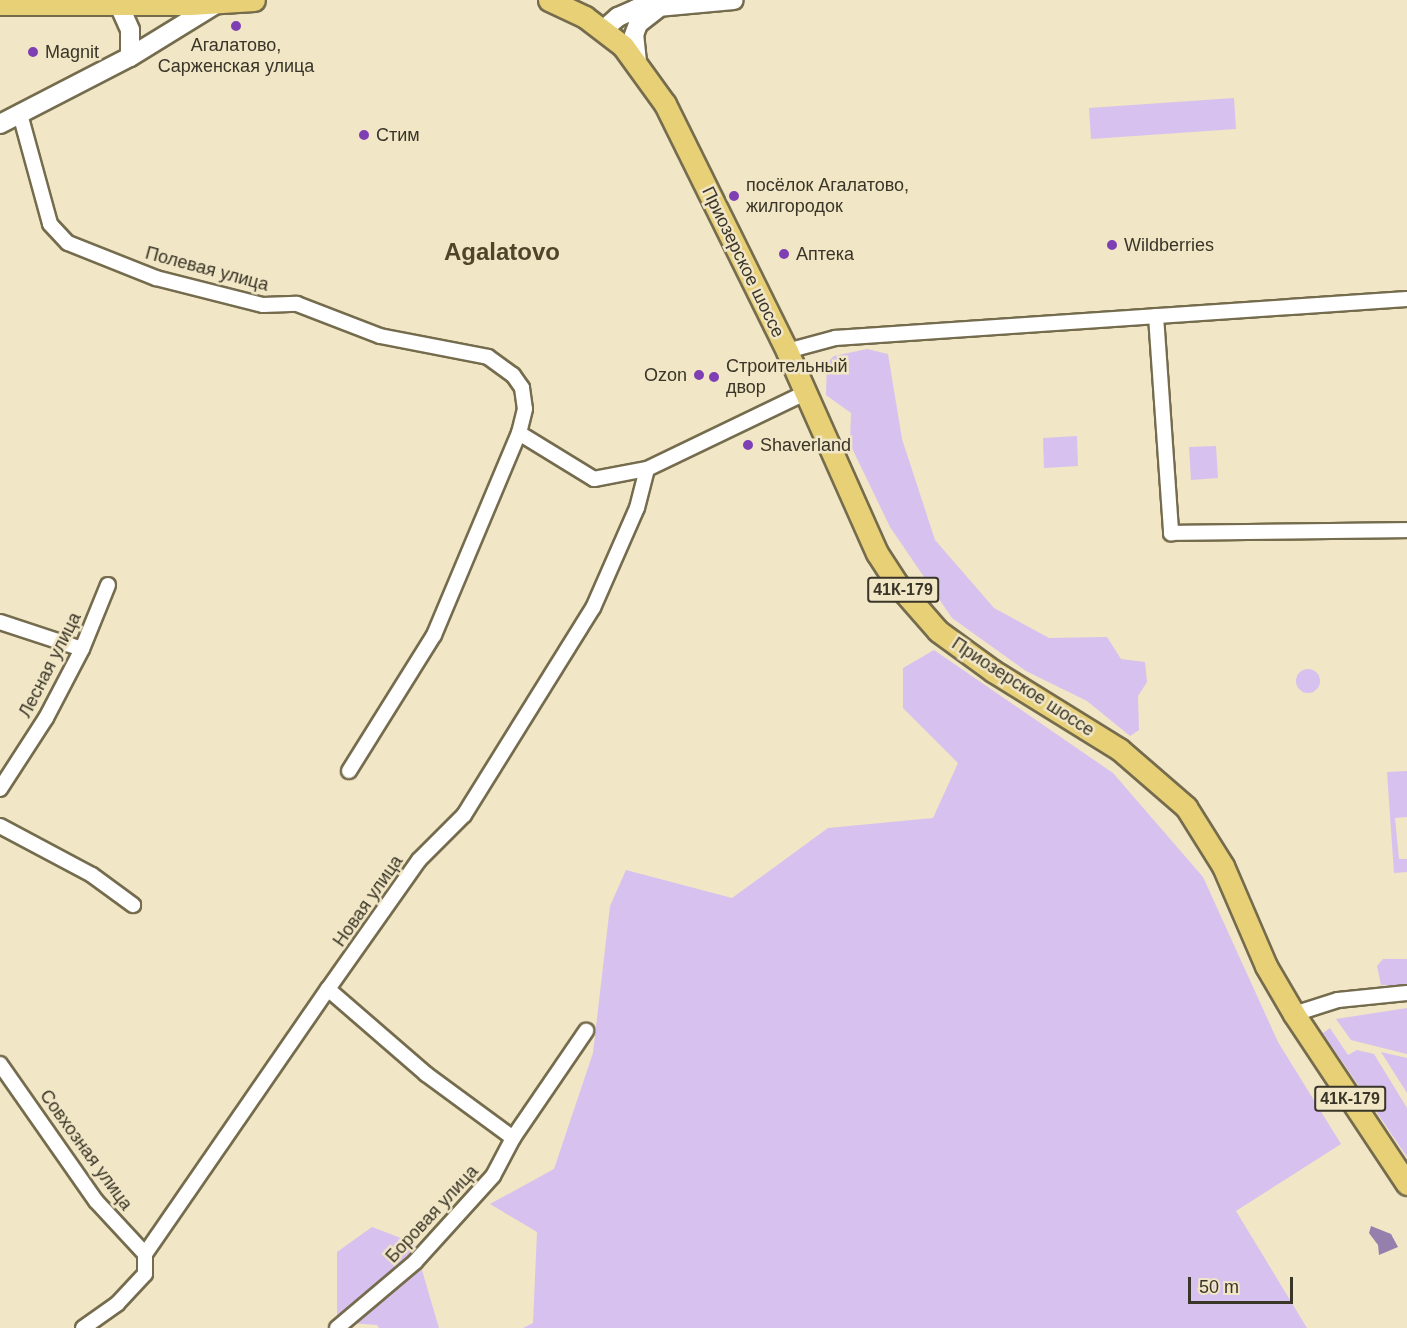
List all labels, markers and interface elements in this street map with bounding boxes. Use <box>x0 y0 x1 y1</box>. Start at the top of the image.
marker: Агалатово, Сарженская улица <box>229 19 243 33</box>
place label: Агалатово, Сарженская улица <box>158 35 314 78</box>
place label: Magnit <box>45 41 99 63</box>
marker: Magnit <box>26 45 40 59</box>
place label: Стим <box>376 124 420 146</box>
marker: Стим <box>357 128 371 142</box>
place label: посёлок Агалатово, жилгородок <box>746 175 909 218</box>
street label: Приозерское шоссе <box>697 183 789 341</box>
marker: посёлок Агалатово, жилгородок <box>727 189 741 203</box>
place label: Wildberries <box>1124 234 1214 256</box>
district label: Agalatovo <box>444 238 560 266</box>
marker: Wildberries <box>1105 238 1119 252</box>
street label: Полевая улица <box>143 242 271 296</box>
place label: Аптека <box>796 243 854 265</box>
marker: Аптека <box>777 247 791 261</box>
place label: Строительный двор <box>726 356 848 398</box>
place label: Ozon <box>644 364 687 386</box>
marker: Ozon <box>692 368 706 382</box>
marker: Строительный двор <box>707 370 721 384</box>
place label: Shaverland <box>760 434 851 456</box>
marker: Shaverland <box>741 438 755 452</box>
road number: 41К-179 <box>867 577 939 603</box>
street label: Лесная улица <box>14 609 86 721</box>
street label: Приозерское шоссе <box>948 633 1098 741</box>
street label: Новая улица <box>329 851 407 951</box>
street label: Совхозная улица <box>35 1086 137 1214</box>
road number: 41К-179 <box>1314 1086 1386 1112</box>
street label: Боровая улица <box>381 1161 483 1267</box>
scale bar <box>1191 1265 1296 1303</box>
text: 50 m <box>1199 1277 1239 1297</box>

